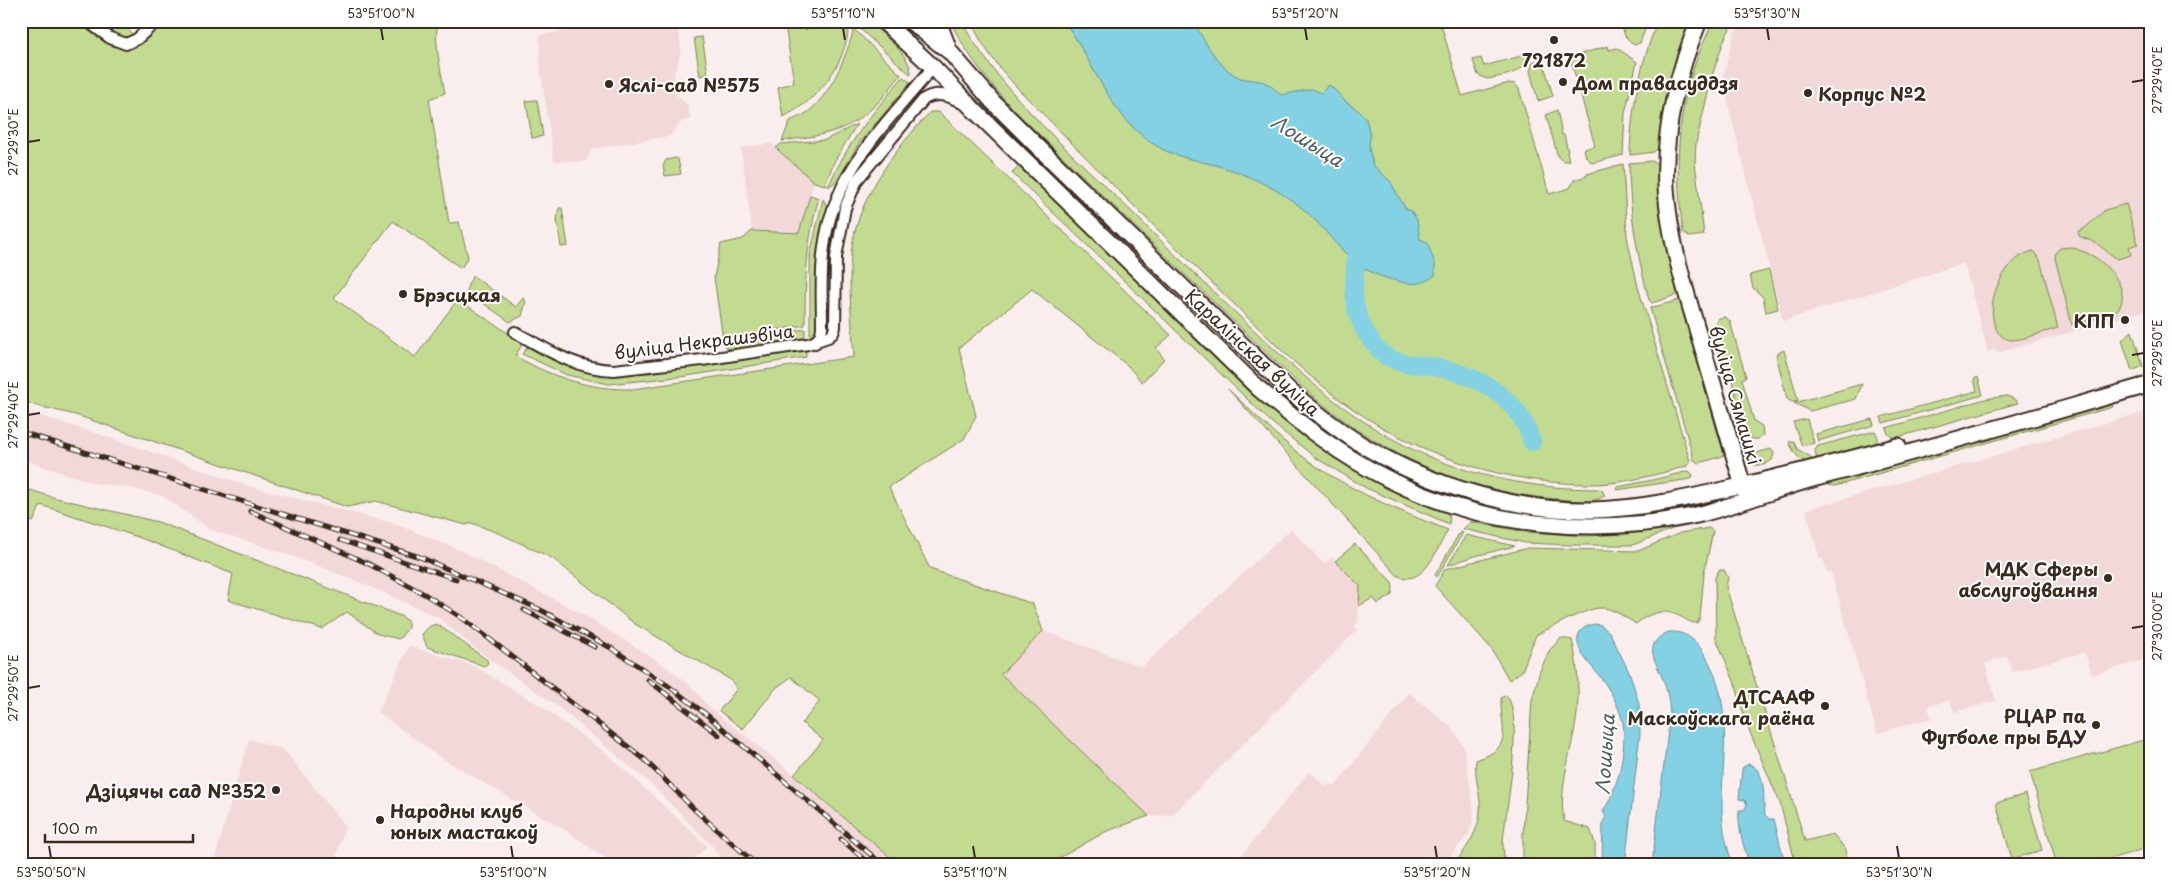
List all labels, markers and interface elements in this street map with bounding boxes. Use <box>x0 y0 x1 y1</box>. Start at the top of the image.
text: 53°51'00"N <box>347 4 415 22</box>
text: 53°51'10"N <box>811 4 875 22</box>
text: 53°51'20"N <box>1271 4 1339 22</box>
text: 53°51'30"N <box>1734 4 1800 22</box>
marker: 721872 <box>1548 34 1560 46</box>
place label: 721872 <box>1522 46 1587 73</box>
text: 27°29'40"E <box>2148 46 2166 114</box>
place label: Дом правасуддзя <box>1572 69 1738 96</box>
place label: Яслі-сад №575 <box>618 71 760 98</box>
marker: Дом правасуддзя <box>1557 76 1569 88</box>
marker: Яслі-сад №575 <box>603 78 615 90</box>
place label: Корпус №2 <box>1818 80 1926 107</box>
marker: Корпус №2 <box>1802 87 1814 99</box>
water label: Лошыца <box>1267 107 1351 174</box>
text: 27°29'30"E <box>4 108 22 176</box>
place label: Брэсцкая <box>413 281 501 308</box>
street label: Каралінская вуліца <box>1179 282 1327 422</box>
marker: Брэсцкая <box>397 288 409 300</box>
place label: КПП <box>2074 307 2115 334</box>
marker: КПП <box>2119 314 2131 326</box>
street label: вуліца Некрашэвіча <box>613 317 795 365</box>
text: 27°29'50"E <box>2148 319 2166 387</box>
street label: вуліца Сямашкі <box>1703 322 1769 468</box>
text: 27°29'40"E <box>4 381 22 449</box>
place label: МДК Сферы абслугоўвання <box>1958 555 2098 603</box>
marker: МДК Сферы абслугоўвання <box>2102 572 2114 584</box>
text: 27°30'00"E <box>2148 591 2166 661</box>
text: 27°29'50"E <box>4 654 22 722</box>
place label: ДТСААФ Маскоўскага раёна <box>1628 683 1815 731</box>
marker: ДТСААФ Маскоўскага раёна <box>1819 700 1831 712</box>
place label: РЦАР па Футболе пры БДУ <box>1922 702 2087 750</box>
water label: Лошыца <box>1587 712 1621 795</box>
marker: РЦАР па Футболе пры БДУ <box>2090 719 2102 731</box>
place label: Дзіцячы сад №352 <box>85 777 266 804</box>
marker: Дзіцячы сад №352 <box>270 784 282 796</box>
place label: Народны клуб юных мастакоў <box>390 797 538 845</box>
scale bar <box>45 811 192 843</box>
marker: Народны клуб юных мастакоў <box>374 814 386 826</box>
text: 100 m <box>52 816 98 839</box>
text: 53°50'50"N <box>16 863 86 881</box>
text: 53°51'00"N <box>479 863 547 881</box>
text: 53°51'10"N <box>943 863 1007 881</box>
text: 53°51'20"N <box>1403 863 1471 881</box>
text: 53°51'30"N <box>1866 863 1932 881</box>

